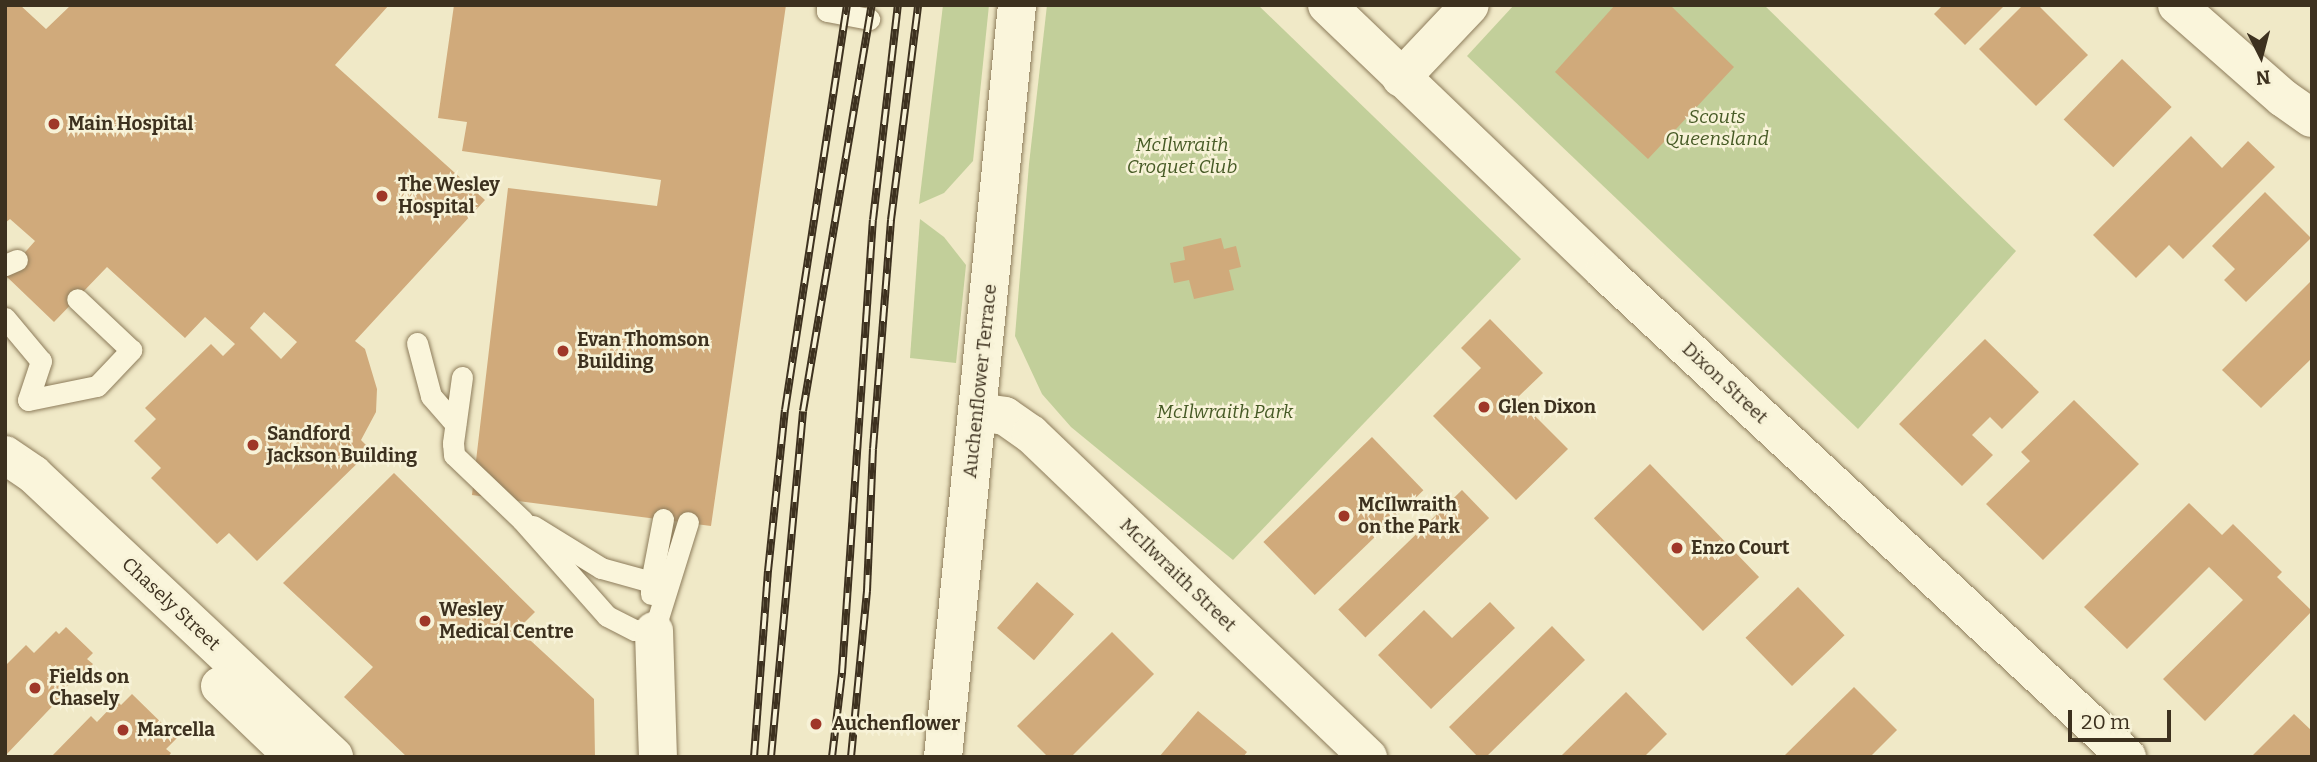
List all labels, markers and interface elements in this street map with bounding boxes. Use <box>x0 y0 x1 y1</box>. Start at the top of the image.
north arrow <box>2226 21 2296 91</box>
text: N <box>2255 65 2272 90</box>
park label: Scouts Queensland <box>1665 106 1769 150</box>
place label: Main Hospital <box>68 113 193 135</box>
marker: Main Hospital <box>46 116 62 132</box>
park label: McIlwraith Croquet Club <box>1127 134 1237 178</box>
place label: The Wesley Hospital <box>398 174 500 218</box>
marker: The Wesley Hospital <box>372 186 392 206</box>
street label: Auchenflower Terrace <box>958 283 1002 479</box>
place label: Evan Thomson Building <box>577 329 709 373</box>
street label: Dixon Street <box>1677 338 1773 428</box>
marker: Evan Thomson Building <box>555 343 571 359</box>
place label: Glen Dixon <box>1498 396 1596 418</box>
marker: Glen Dixon <box>1476 399 1492 415</box>
park label: McIlwraith Park <box>1157 401 1293 423</box>
place label: Sandford Jackson Building <box>267 423 417 467</box>
marker: Sandford Jackson Building <box>245 437 261 453</box>
place label: McIlwraith on the Park <box>1358 494 1460 538</box>
marker: McIlwraith on the Park <box>1336 508 1352 524</box>
street label: McIlwraith Street <box>1115 514 1241 636</box>
place label: Enzo Court <box>1691 537 1790 559</box>
marker: Enzo Court <box>1669 540 1685 556</box>
street label: Chasely Street <box>117 553 225 655</box>
place label: Wesley Medical Centre <box>439 599 574 643</box>
marker: Wesley Medical Centre <box>417 613 433 629</box>
place label: Fields on Chasely <box>49 666 129 710</box>
marker: Fields on Chasely <box>27 680 43 696</box>
scale bar <box>2072 696 2175 740</box>
text: 20 m <box>2081 709 2130 735</box>
place label: Auchenflower <box>832 713 960 735</box>
marker: Auchenflower <box>806 714 826 734</box>
place label: Marcella <box>137 719 215 741</box>
marker: Marcella <box>115 722 131 738</box>

